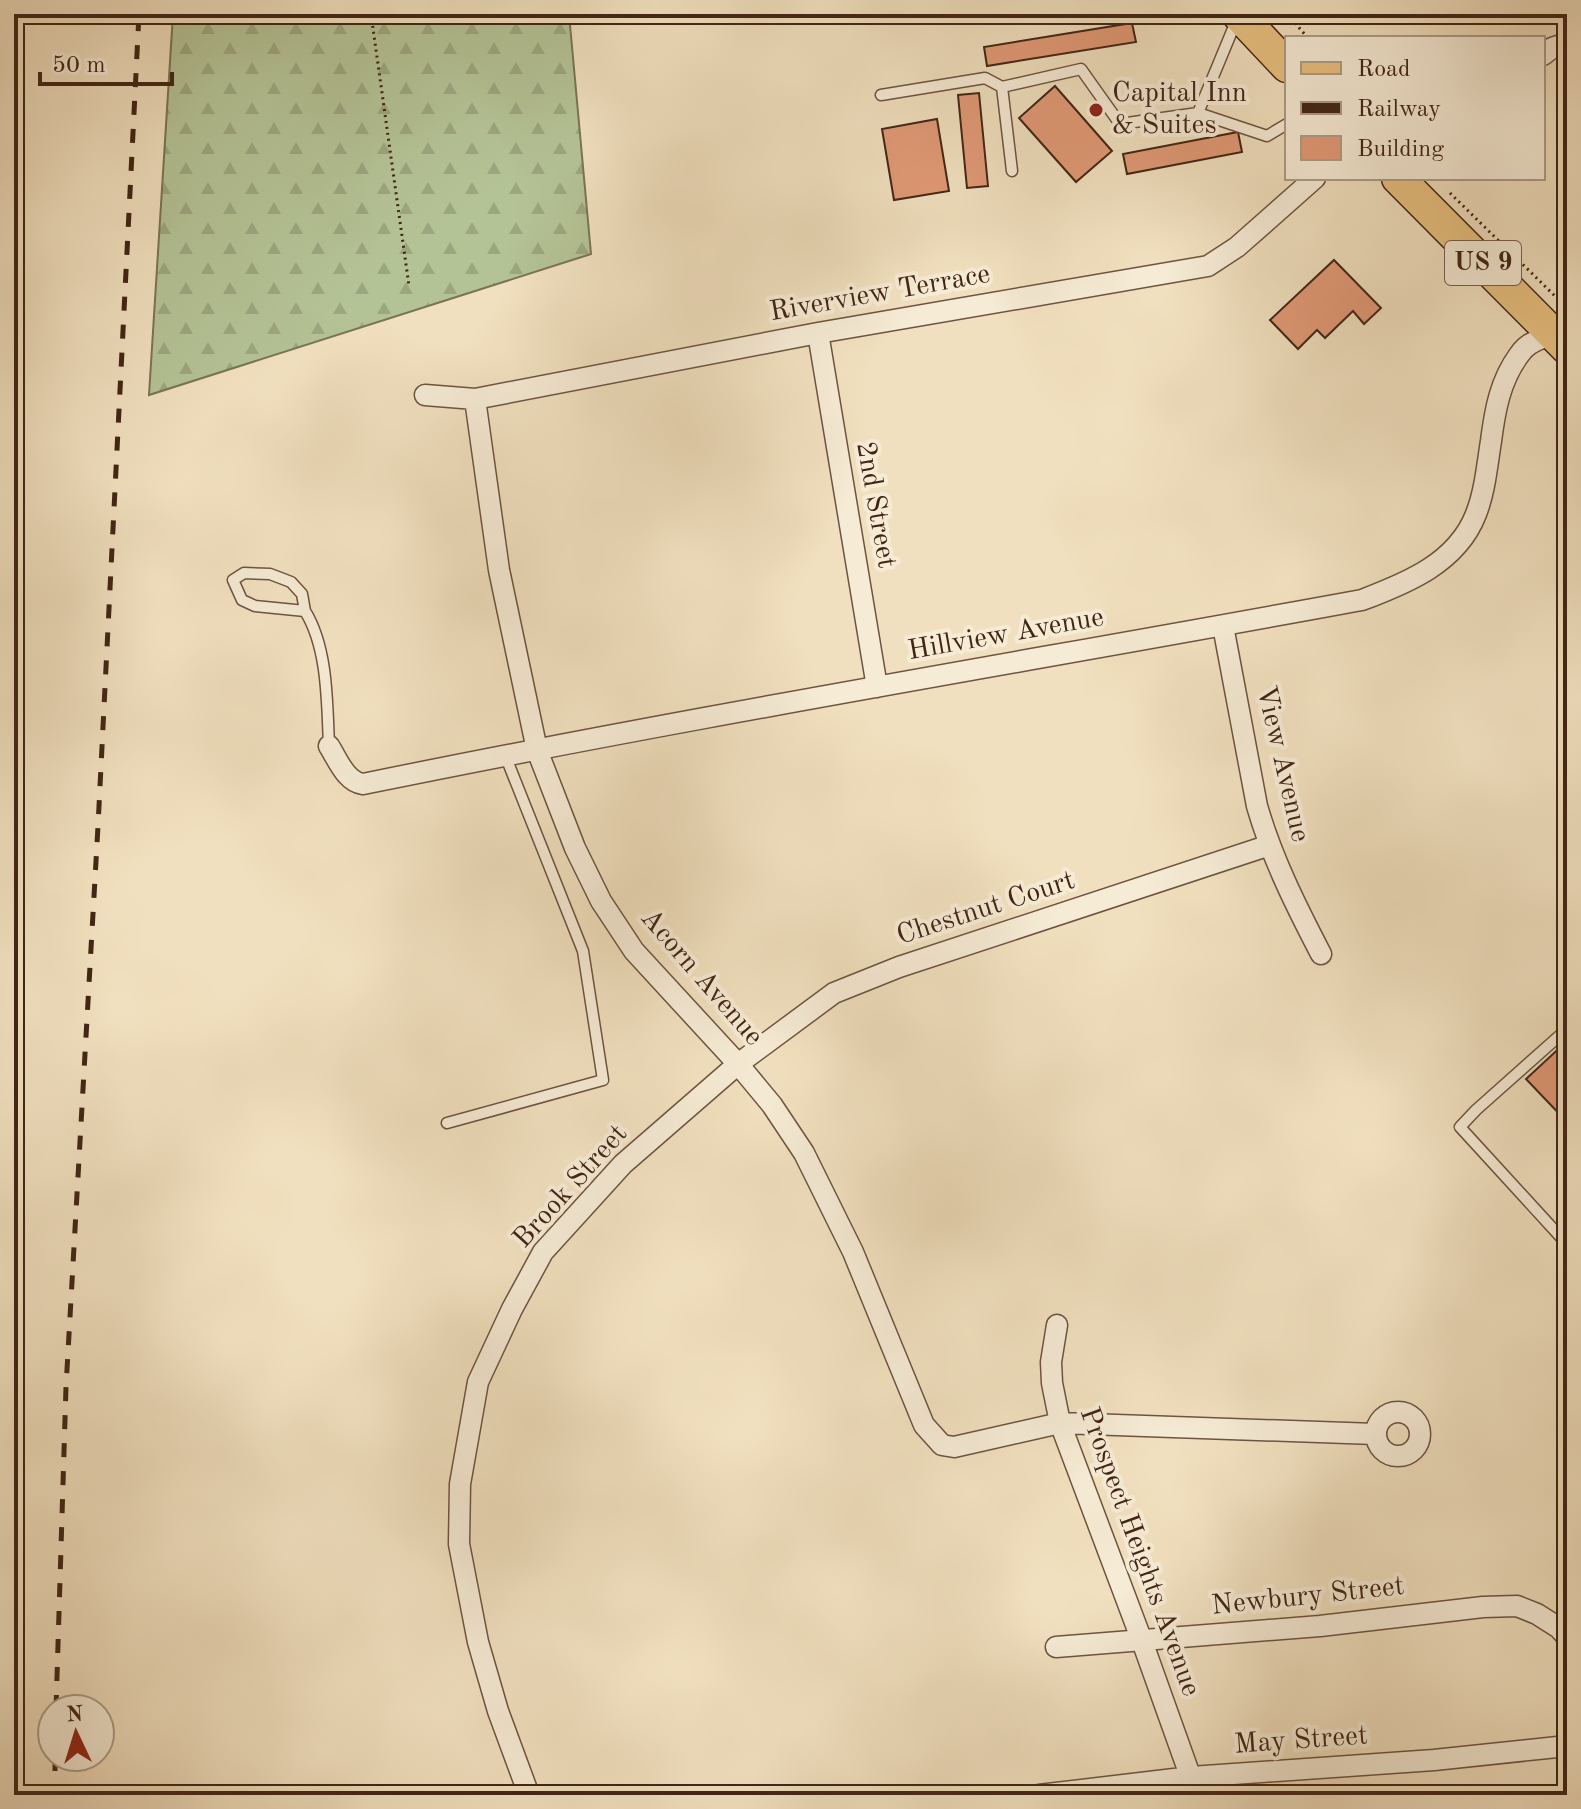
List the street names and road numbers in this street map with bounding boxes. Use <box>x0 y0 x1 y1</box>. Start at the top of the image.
road number: US 9 <box>1445 241 1521 285</box>
street label: Riverview Terrace <box>768 261 992 327</box>
street label: 2nd Street <box>850 440 900 570</box>
street label: Hillview Avenue <box>906 604 1106 666</box>
street label: View Avenue <box>1250 683 1314 845</box>
street label: Chestnut Court <box>894 867 1078 951</box>
street label: Acorn Avenue <box>634 904 768 1052</box>
street label: Brook Street <box>509 1120 633 1254</box>
street label: Prospect Heights Avenue <box>1074 1404 1204 1700</box>
street label: Newbury Street <box>1210 1573 1406 1621</box>
street label: May Street <box>1233 1722 1369 1760</box>

